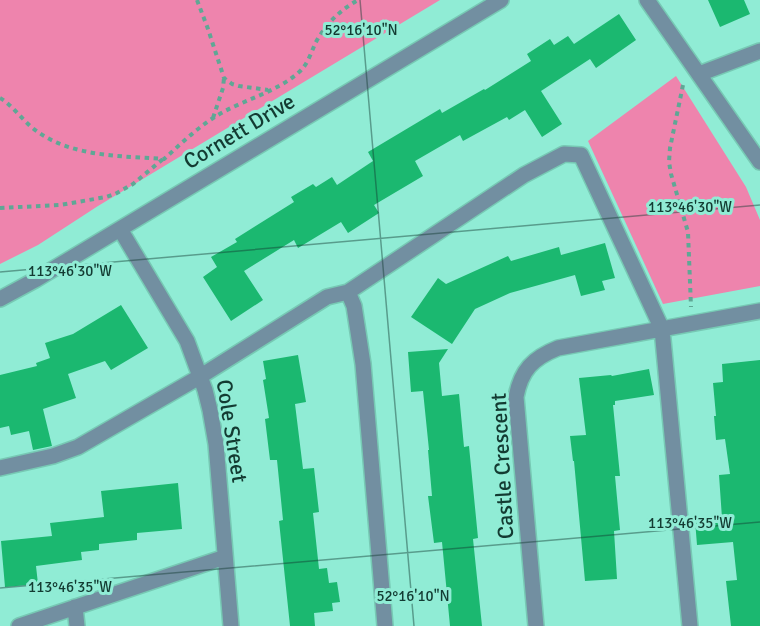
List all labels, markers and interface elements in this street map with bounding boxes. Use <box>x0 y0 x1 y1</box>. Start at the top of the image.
text: 52°16'10"N <box>324 21 398 39</box>
street label: Cornett Drive <box>178 87 300 175</box>
text: 113°46'30"W <box>648 198 732 216</box>
text: 113°46'30"W <box>28 262 112 280</box>
street label: Cole Street <box>211 378 254 485</box>
street label: Castle Crescent <box>485 392 519 540</box>
text: 113°46'35"W <box>648 514 732 532</box>
text: 113°46'35"W <box>28 578 112 596</box>
text: 52°16'10"N <box>376 587 450 605</box>

